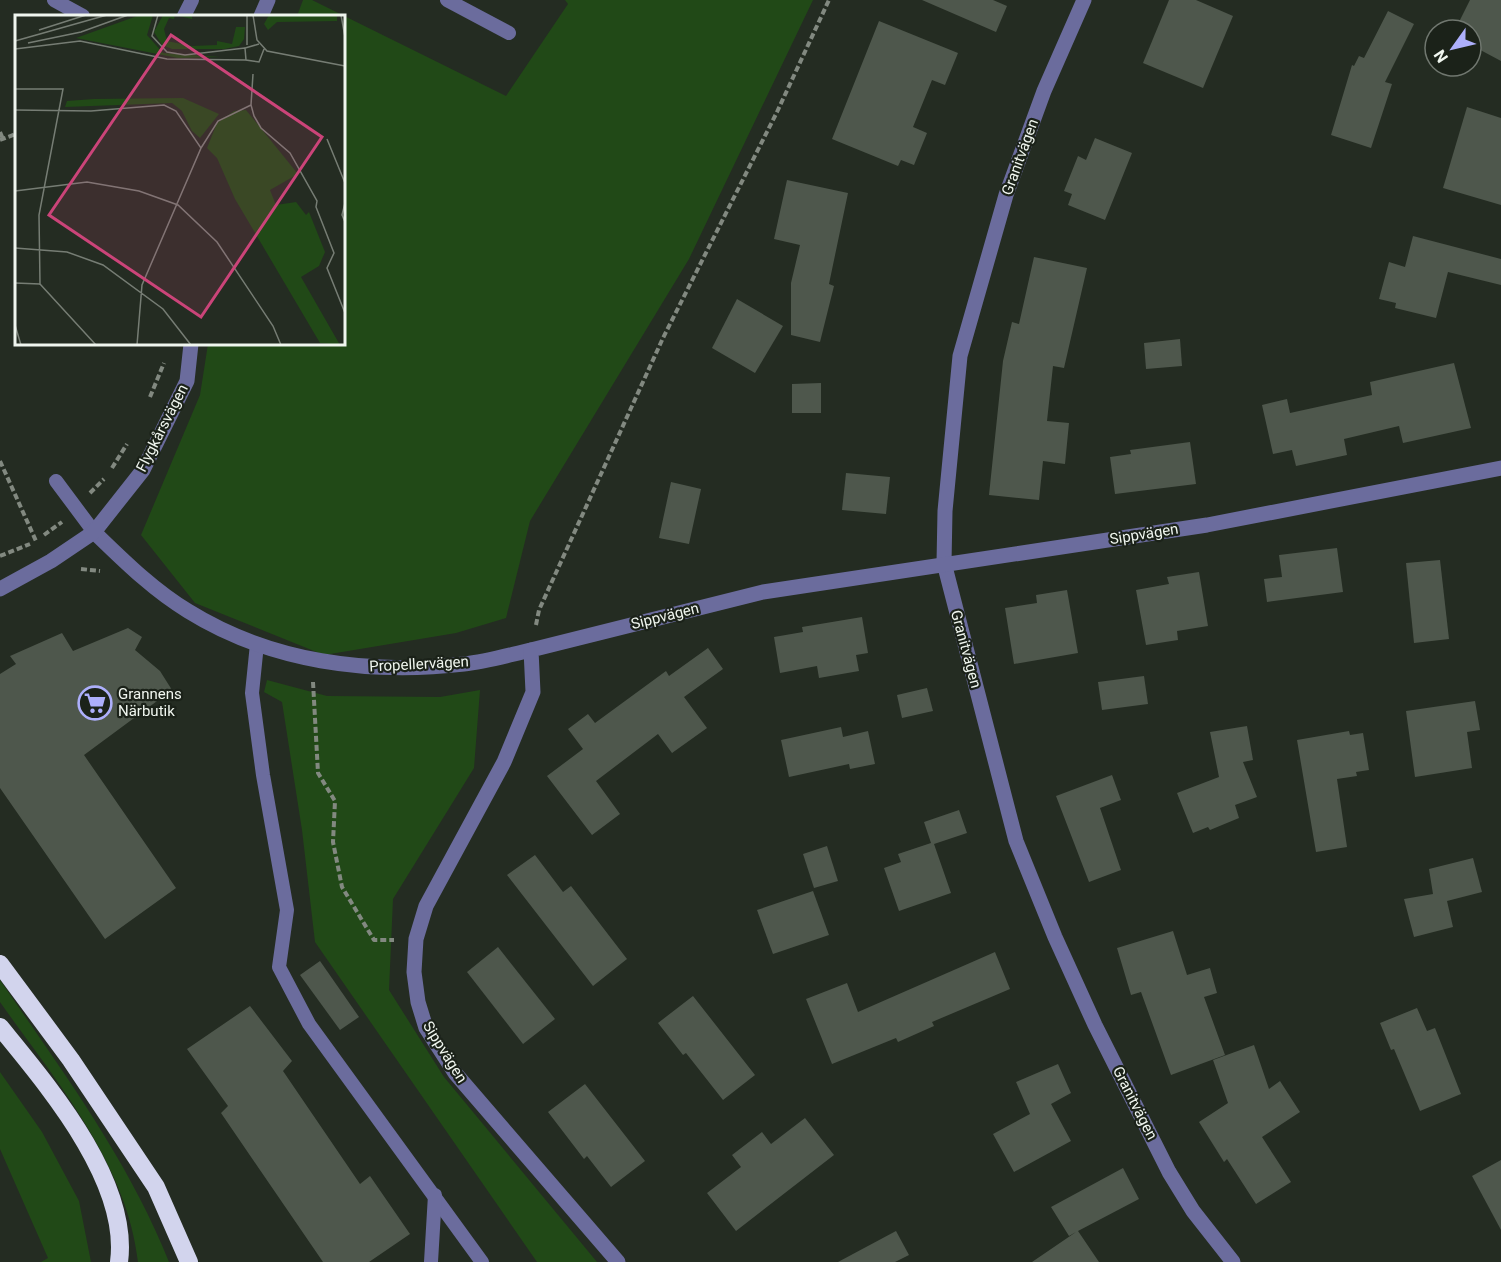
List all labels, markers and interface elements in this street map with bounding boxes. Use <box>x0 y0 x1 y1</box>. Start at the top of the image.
inset map <box>15 15 345 345</box>
north arrow <box>1423 18 1483 78</box>
text: N <box>1430 46 1452 66</box>
street label: Granitvägen <box>998 116 1042 198</box>
street label: Flygkårsvägen <box>132 381 192 475</box>
street label: Sippvägen <box>1108 520 1180 548</box>
street label: Sippvägen <box>629 599 701 633</box>
street label: Granitvägen <box>947 608 985 690</box>
street label: Propellervägen <box>369 652 469 676</box>
supermarket icon: Grannens Närbutik <box>77 685 113 721</box>
place label: Grannens Närbutik <box>118 685 182 720</box>
street label: Sippvägen <box>419 1018 471 1086</box>
street label: Granitvägen <box>1109 1063 1161 1143</box>

